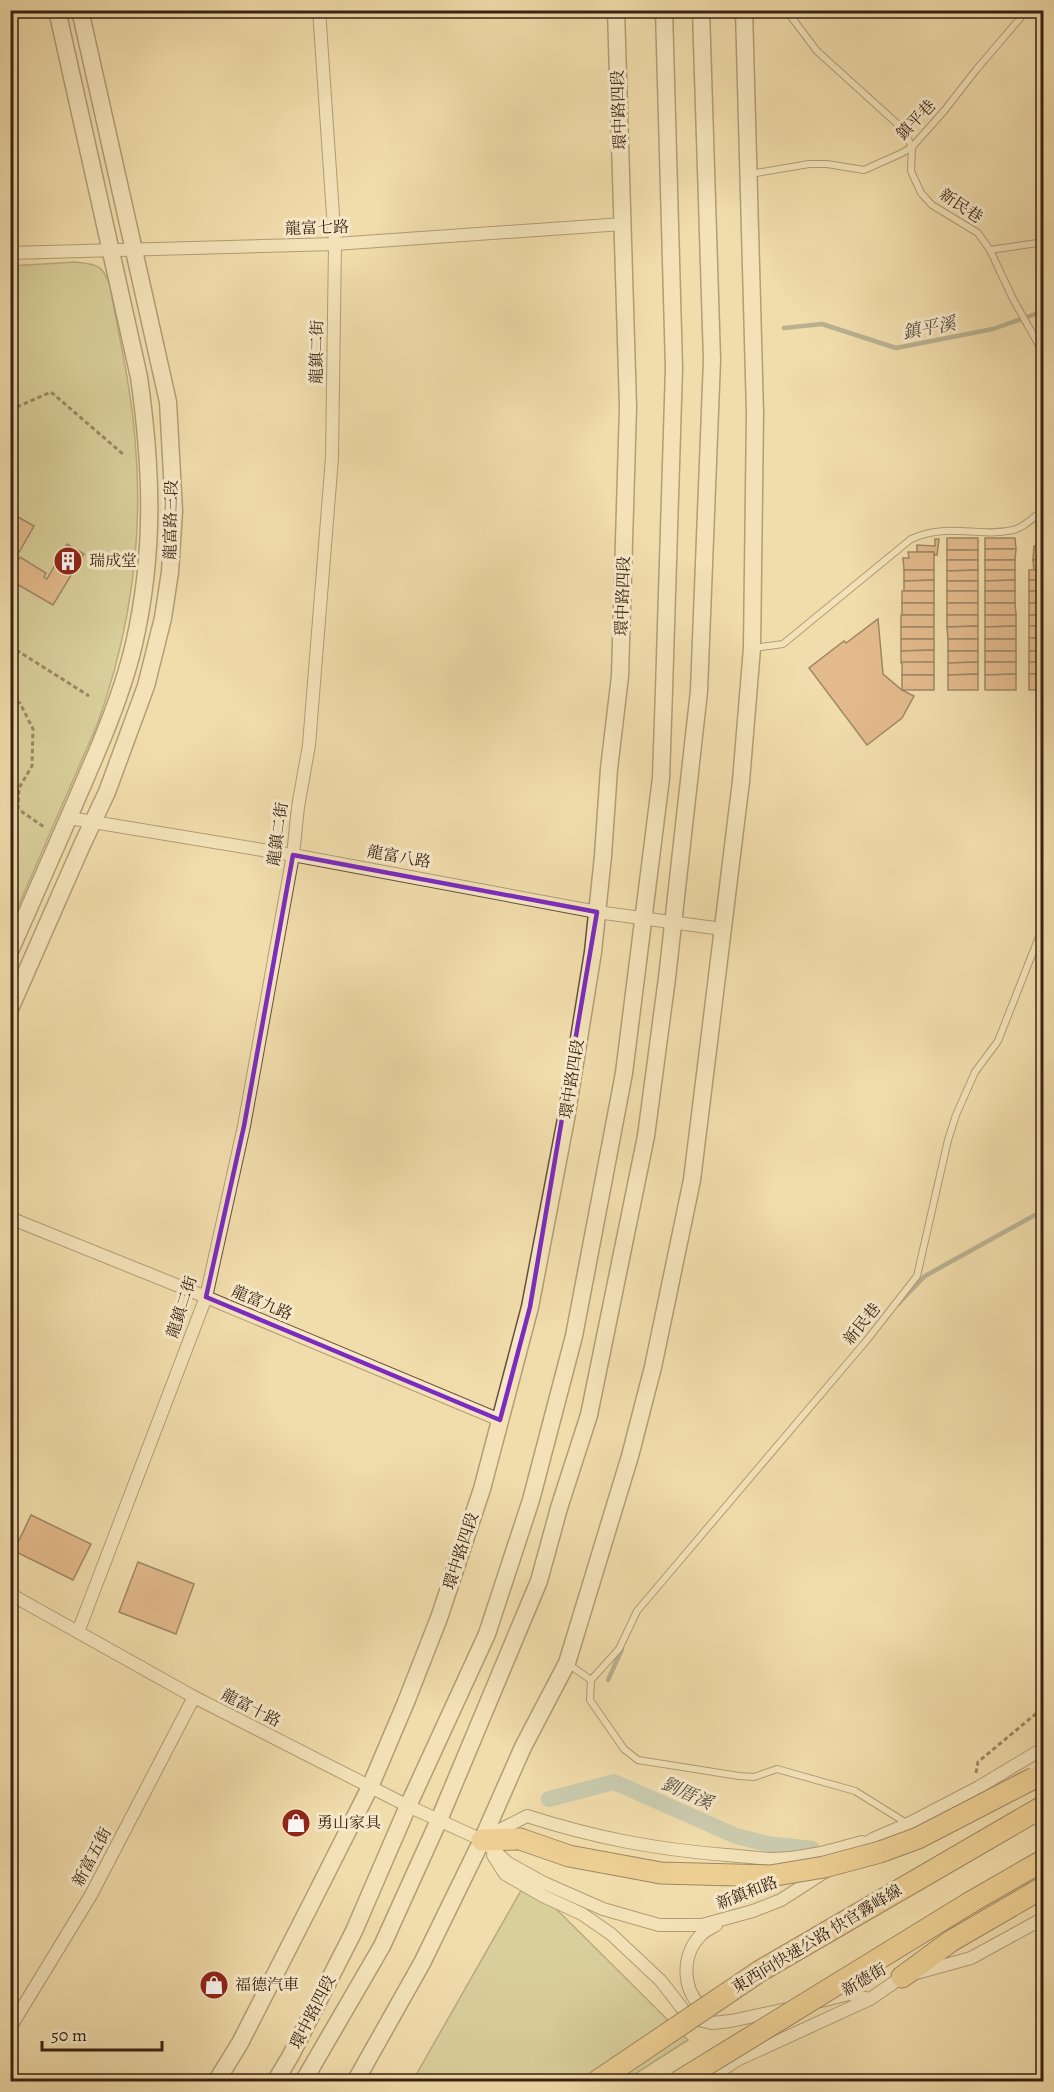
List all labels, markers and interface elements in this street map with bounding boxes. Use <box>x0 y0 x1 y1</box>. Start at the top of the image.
street label: 環中路四段 <box>607 70 631 150</box>
street label: 鎮平巷 <box>891 95 941 145</box>
street label: 新民巷 <box>935 183 987 229</box>
street label: 龍富七路 <box>285 216 349 240</box>
water label: 鎮平溪 <box>900 311 960 345</box>
street label: 龍鎮二街 <box>305 320 329 384</box>
street label: 龍富路三段 <box>159 480 183 560</box>
building icon: 瑞成堂 <box>52 545 84 577</box>
place label: 瑞成堂 <box>89 550 137 572</box>
street label: 環中路四段 <box>611 556 635 636</box>
street label: 龍鎮二街 <box>263 801 293 867</box>
street label: 龍富八路 <box>366 841 432 873</box>
street label: 環中路四段 <box>555 1038 589 1120</box>
street label: 龍鎮二街 <box>162 1273 202 1341</box>
street label: 龍富九路 <box>228 1280 296 1326</box>
street label: 新民巷 <box>838 1298 886 1350</box>
street label: 環中路四段 <box>438 1510 484 1592</box>
street label: 龍富十路 <box>217 1684 285 1732</box>
water label: 劉厝溪 <box>657 1771 718 1816</box>
shop icon: 勇山家具 <box>280 1807 312 1839</box>
place label: 勇山家具 <box>317 1812 381 1834</box>
street label: 新富五街 <box>67 1824 117 1890</box>
street label: 新鎮和路 <box>713 1871 781 1915</box>
street label: 東西向快速公路 快官霧峰線 <box>728 1879 906 1999</box>
street label: 新德街 <box>838 1958 890 2002</box>
shop icon: 福德汽車 <box>198 1969 230 2001</box>
street label: 環中路四段 <box>285 1971 341 2053</box>
place label: 福德汽車 <box>235 1974 299 1996</box>
scale bar <box>42 2014 162 2052</box>
text: 50 m <box>51 2023 87 2047</box>

